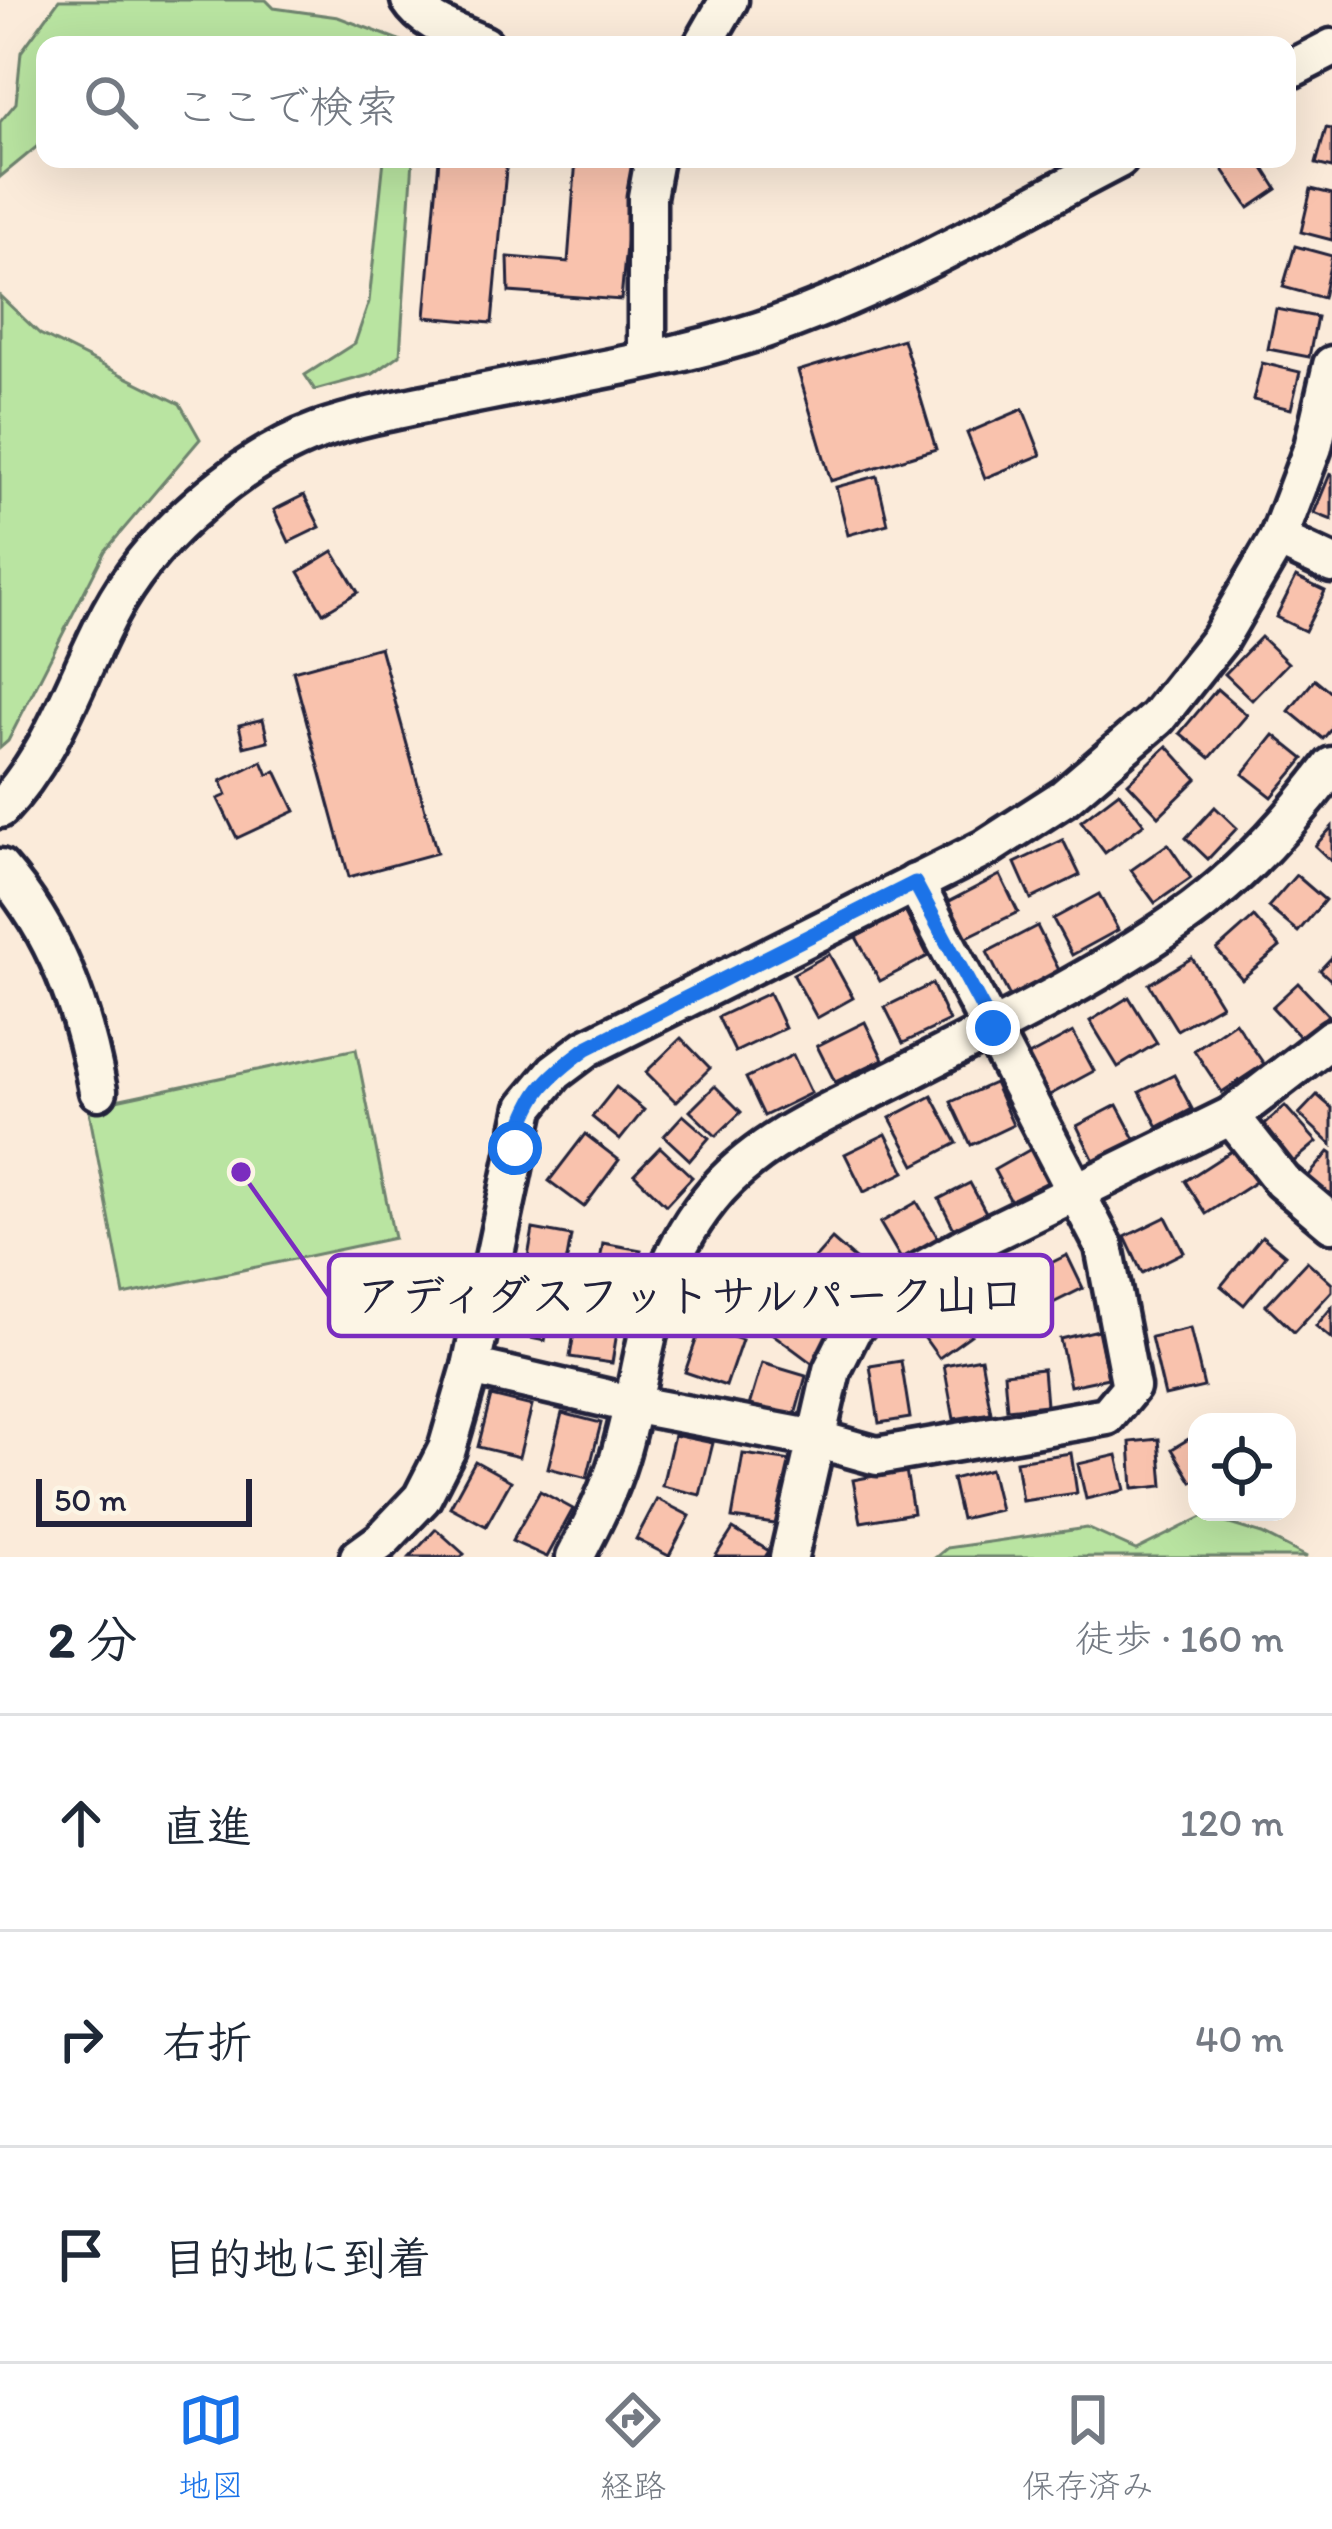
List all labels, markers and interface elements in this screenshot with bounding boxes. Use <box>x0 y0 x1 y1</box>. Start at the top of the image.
search box <box>36 36 1296 168</box>
icon: search <box>78 69 144 135</box>
text: ここで検索 <box>174 79 399 133</box>
route end <box>966 1001 1020 1055</box>
route start <box>488 1121 542 1175</box>
callout: アディダスフットサルパーク山口 <box>329 1255 1052 1336</box>
text: アディダスフットサルパーク山口 <box>356 1268 1024 1322</box>
map controls <box>1188 1413 1296 1521</box>
button: locate <box>1188 1413 1296 1521</box>
scale bar <box>36 1473 252 1526</box>
text: 50 m <box>54 1480 127 1519</box>
text: 2 分 <box>48 1609 137 1670</box>
text: 徒歩 · 160 m <box>1075 1615 1284 1662</box>
icon: ahead <box>48 1790 114 1856</box>
text: 直進 <box>162 1799 252 1853</box>
text: 120 m <box>1180 1799 1284 1846</box>
icon: right <box>48 2006 114 2072</box>
text: 右折 <box>162 2015 252 2069</box>
text: 40 m <box>1195 2015 1284 2062</box>
icon: arrive <box>48 2222 114 2288</box>
text: 目的地に到着 <box>162 2231 432 2285</box>
tab: 地図 <box>178 2387 244 2507</box>
tab: 経路 <box>600 2387 666 2507</box>
tab: 保存済み <box>1022 2387 1154 2507</box>

